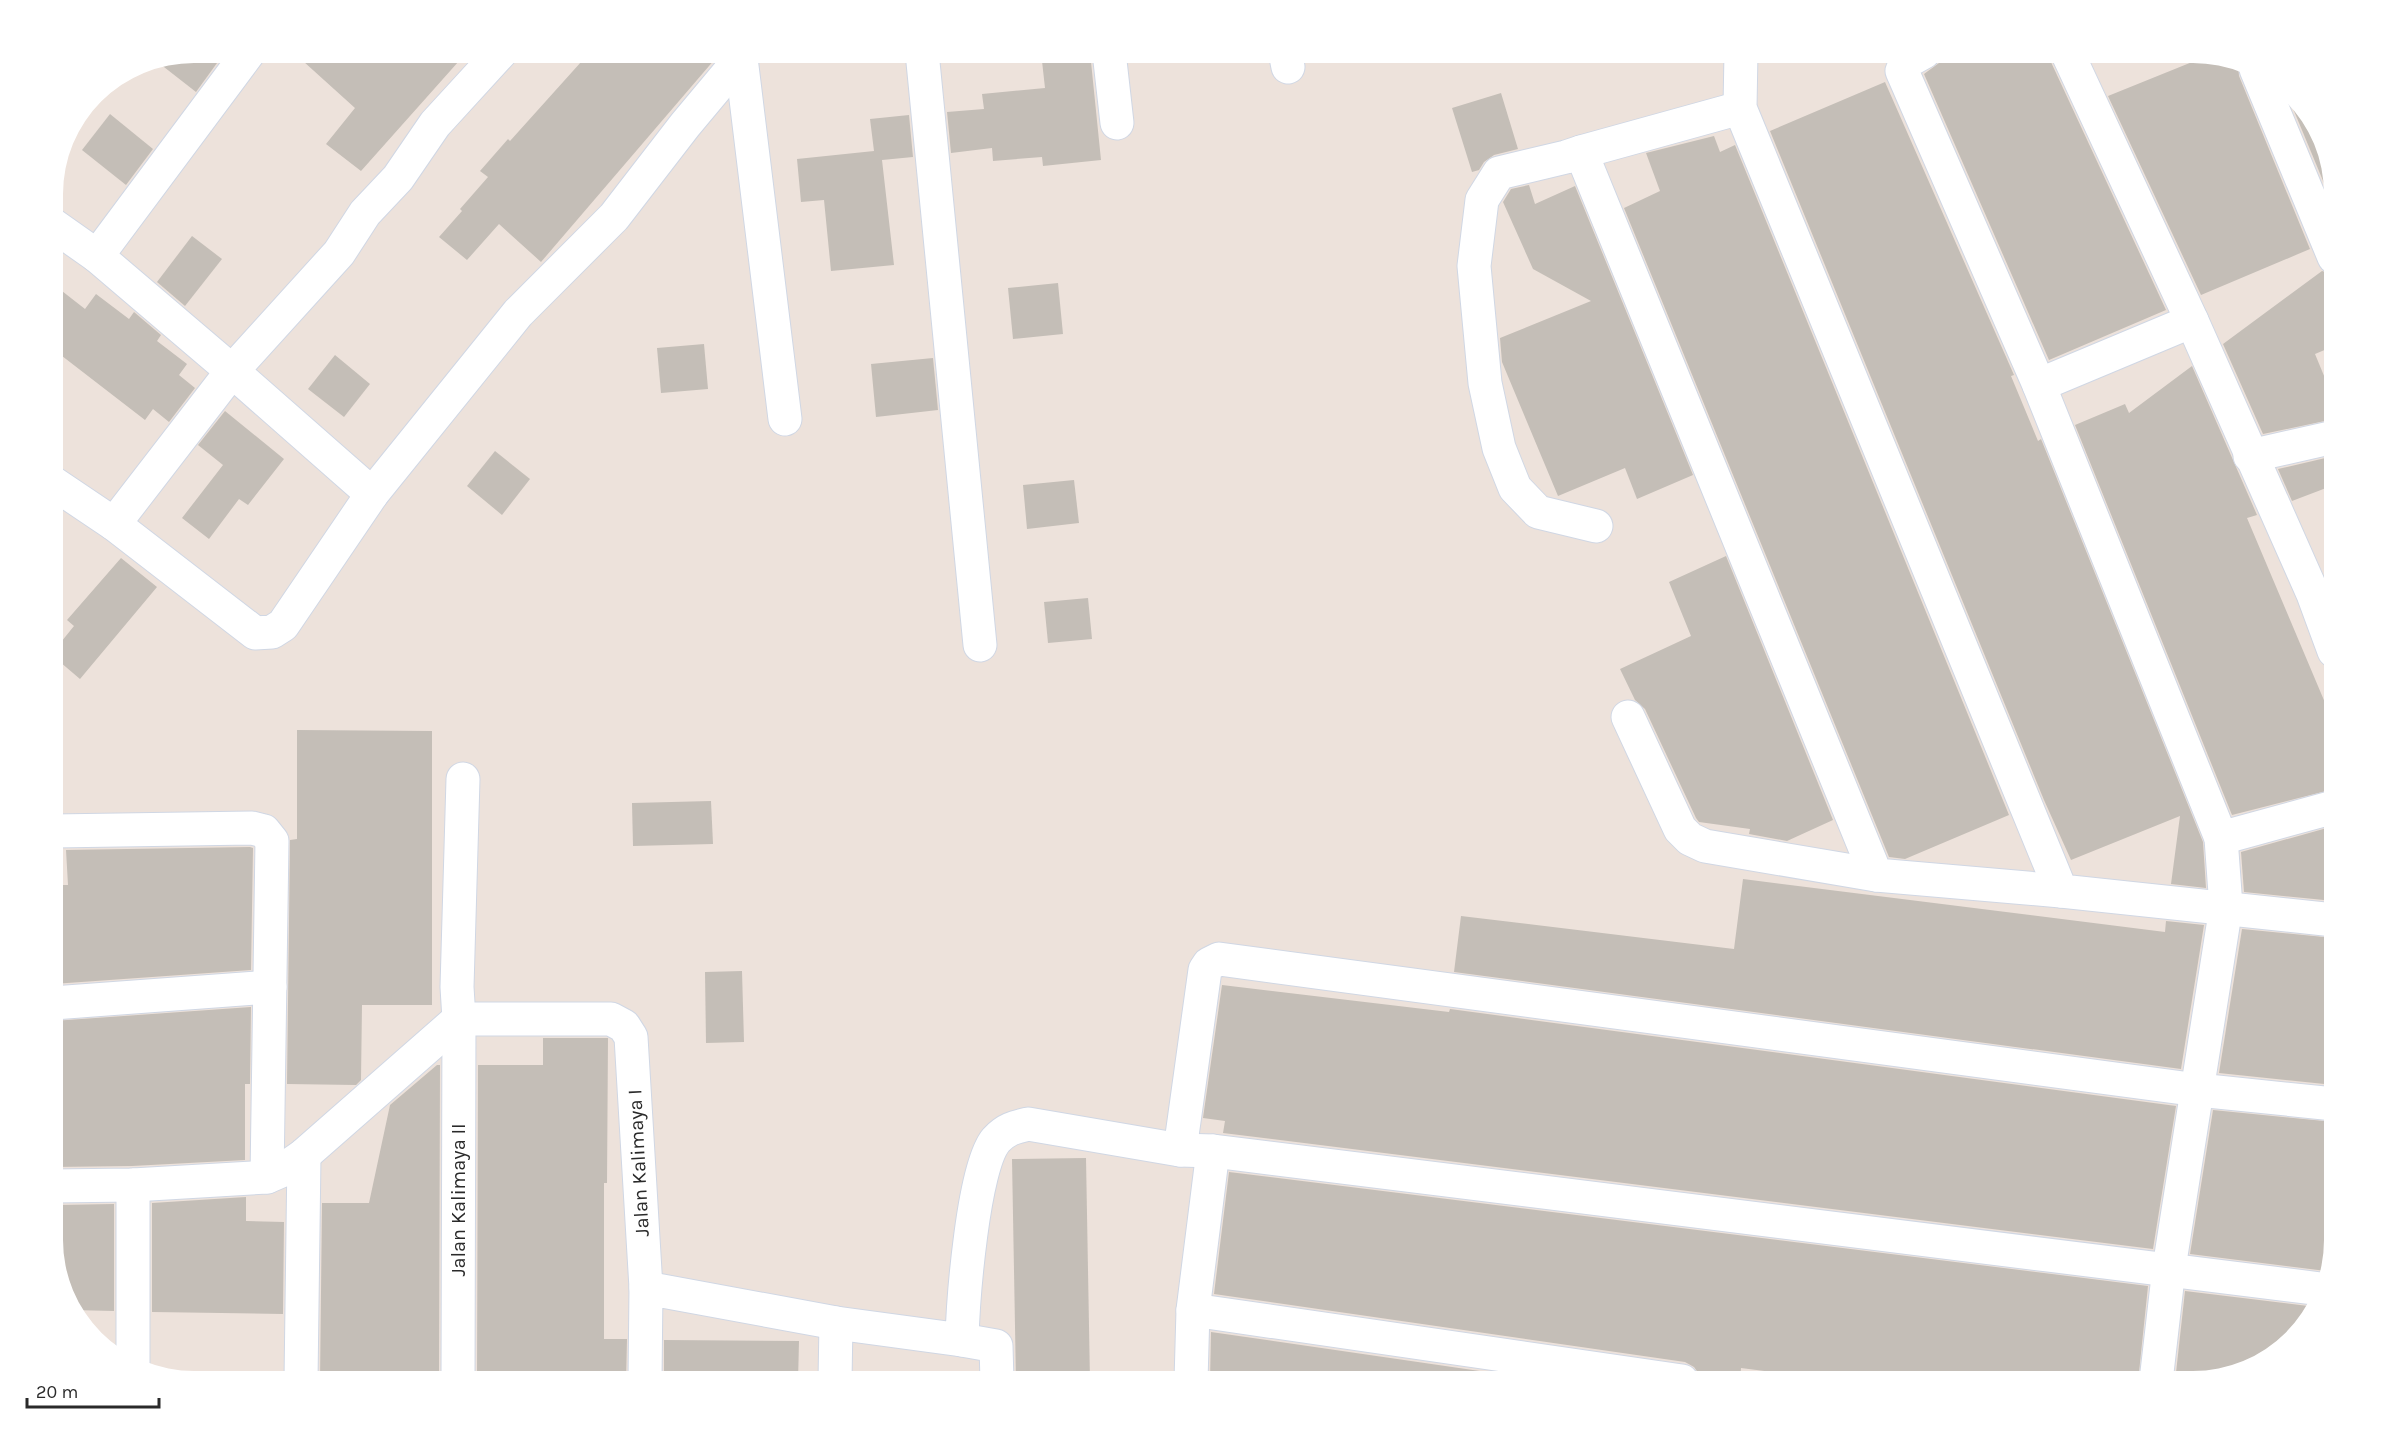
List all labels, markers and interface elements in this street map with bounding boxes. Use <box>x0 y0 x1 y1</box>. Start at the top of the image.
street label: Jalan Kalimaya I <box>623 1089 654 1237</box>
street label: Jalan Kalimaya II <box>447 1123 470 1277</box>
scale bar <box>27 1371 159 1409</box>
text: 20 m <box>36 1381 78 1403</box>

